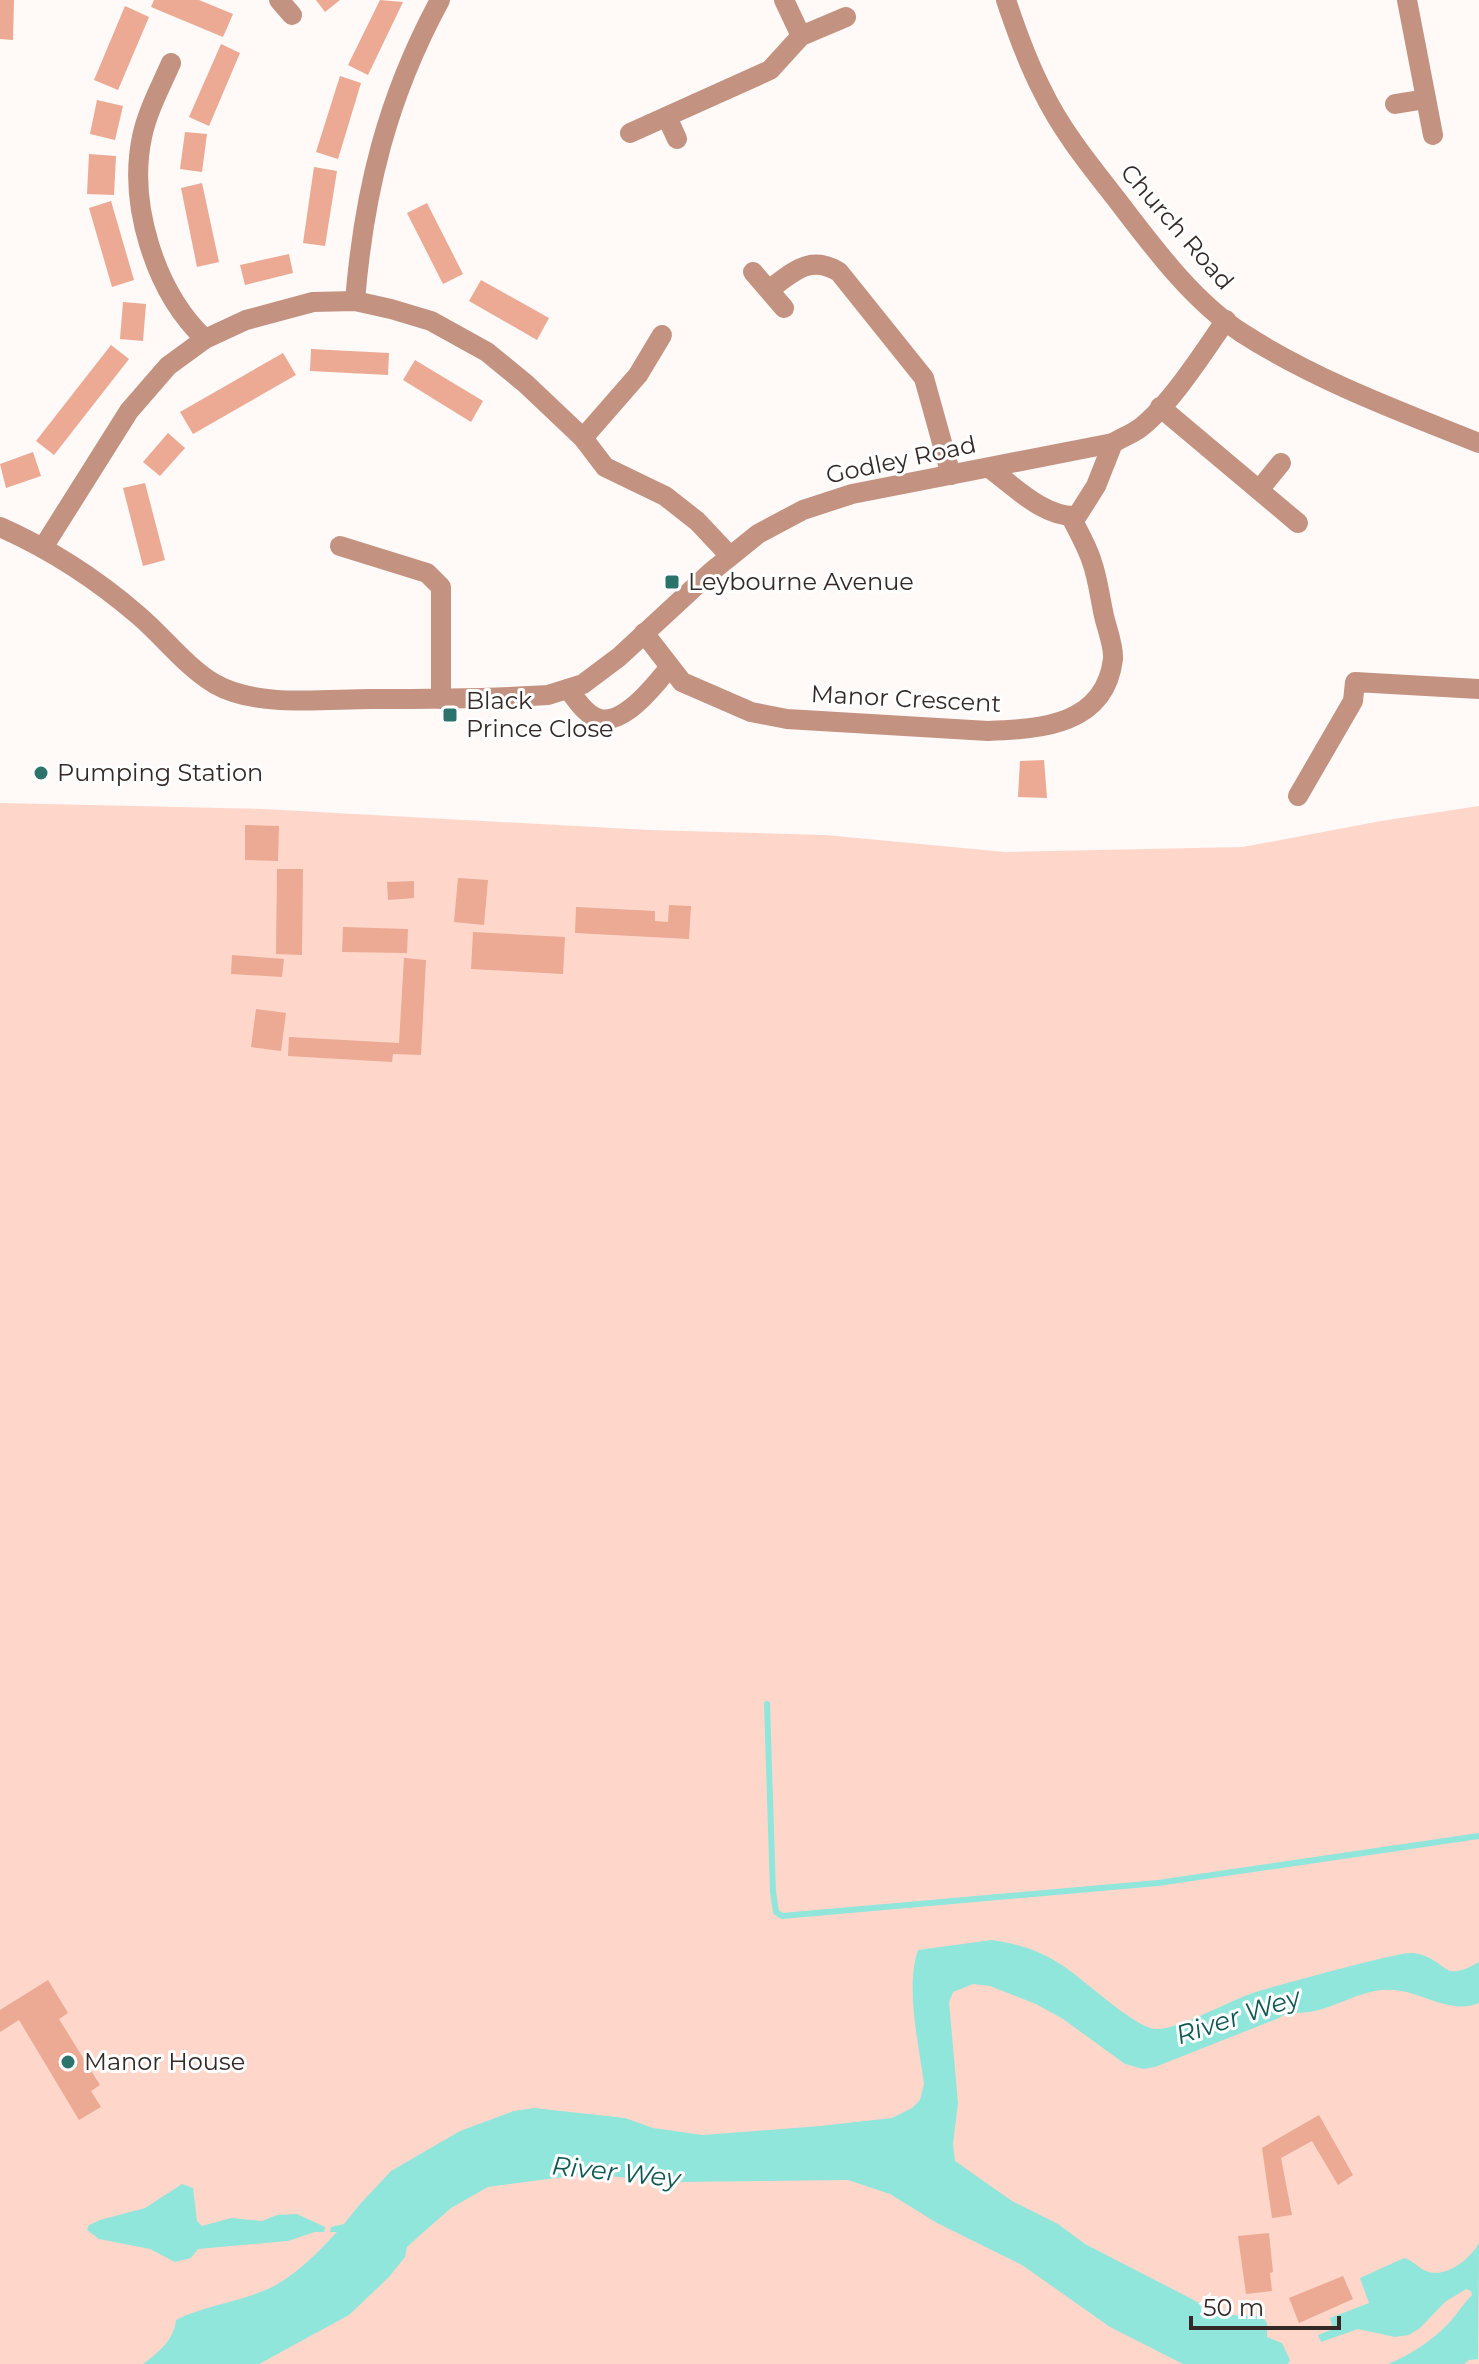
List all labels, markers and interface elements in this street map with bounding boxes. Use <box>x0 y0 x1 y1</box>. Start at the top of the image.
street label: Church Road <box>1115 158 1240 296</box>
street label: Godley Road <box>823 429 979 490</box>
place label: Leybourne Avenue <box>688 567 914 596</box>
marker: Leybourne Avenue <box>663 573 681 591</box>
street label: Manor Crescent <box>810 679 1002 718</box>
place label: Black Prince Close <box>466 686 614 743</box>
marker: Black Prince Close <box>441 706 459 724</box>
place label: Pumping Station <box>57 758 263 787</box>
marker: Pumping Station <box>32 764 50 782</box>
water label: River Wey <box>1172 1980 1306 2051</box>
place label: Manor House <box>84 2047 245 2076</box>
marker: Manor House <box>59 2053 77 2071</box>
water label: River Wey <box>550 2149 684 2195</box>
scale bar <box>1191 2280 1339 2330</box>
text: 50 m <box>1203 2293 1264 2322</box>

